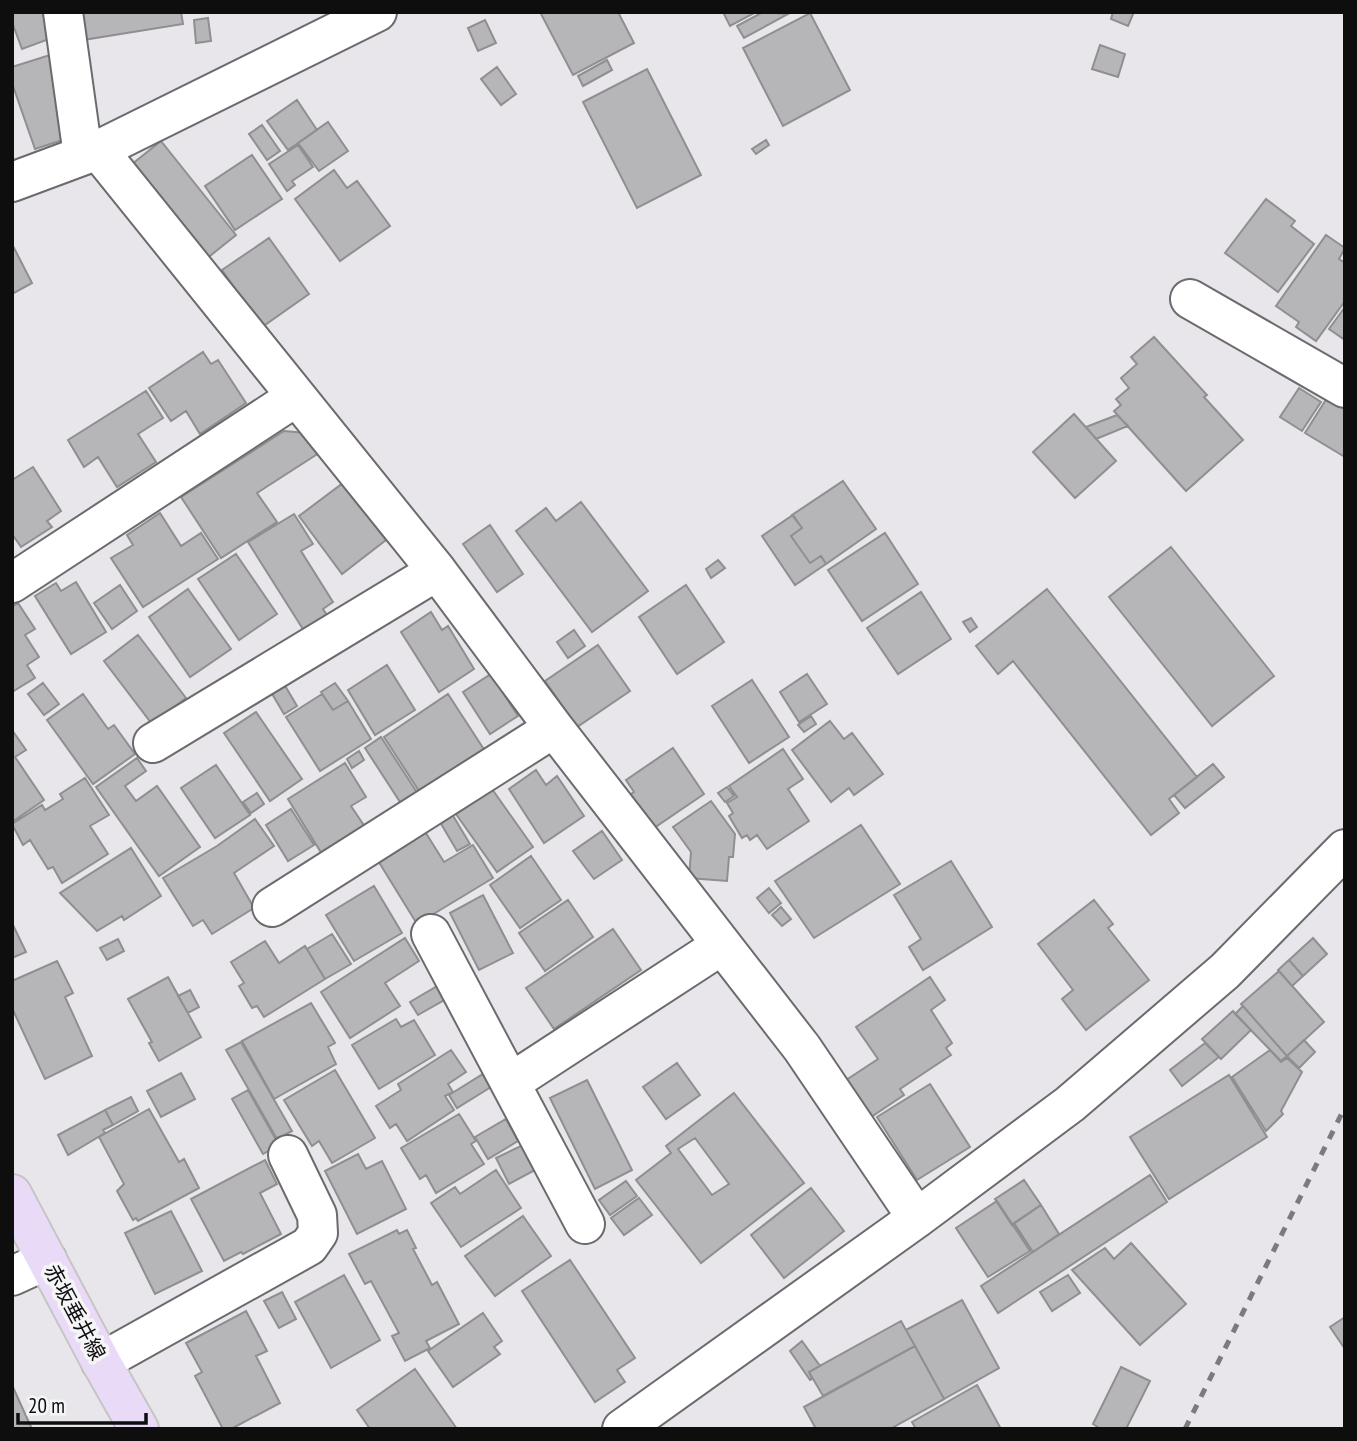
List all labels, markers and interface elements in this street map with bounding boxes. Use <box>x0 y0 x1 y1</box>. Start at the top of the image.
street label: 赤坂垂井線 <box>38 1259 112 1365</box>
scale bar <box>18 1382 145 1426</box>
text: 20 m <box>28 1392 65 1419</box>

